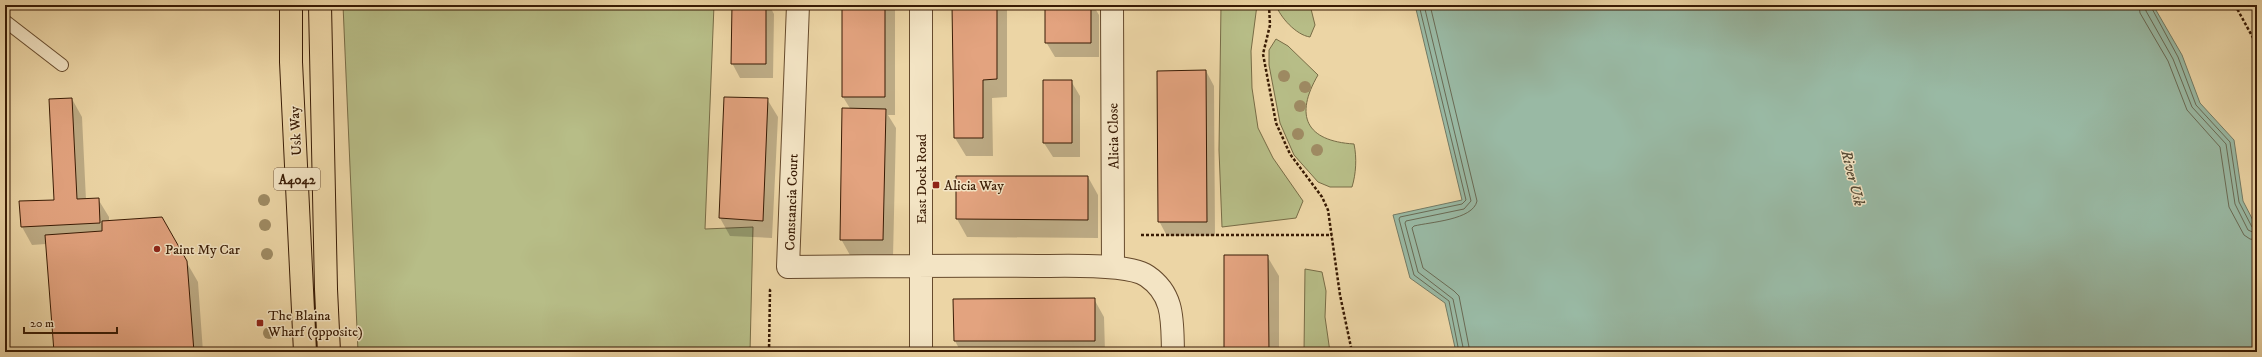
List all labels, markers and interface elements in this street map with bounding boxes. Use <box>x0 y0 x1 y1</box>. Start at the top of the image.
street label: Alicia Close <box>1104 103 1124 169</box>
street label: Usk Way <box>286 105 306 156</box>
street label: East Dock Road <box>913 134 931 224</box>
water label: River Usk <box>1836 147 1869 209</box>
street label: Constancia Court <box>781 153 803 251</box>
road number: A4042 <box>274 168 320 190</box>
place label: Alicia Way <box>944 177 1004 195</box>
marker: Alicia Way <box>931 180 941 190</box>
place label: Paint My Car <box>165 241 241 259</box>
marker: Paint My Car <box>152 244 162 254</box>
place label: The Blaina Wharf (opposite) <box>267 307 363 341</box>
scale bar <box>24 309 117 335</box>
text: 20 m <box>30 316 54 331</box>
marker: The Blaina Wharf (opposite) <box>255 318 265 328</box>

